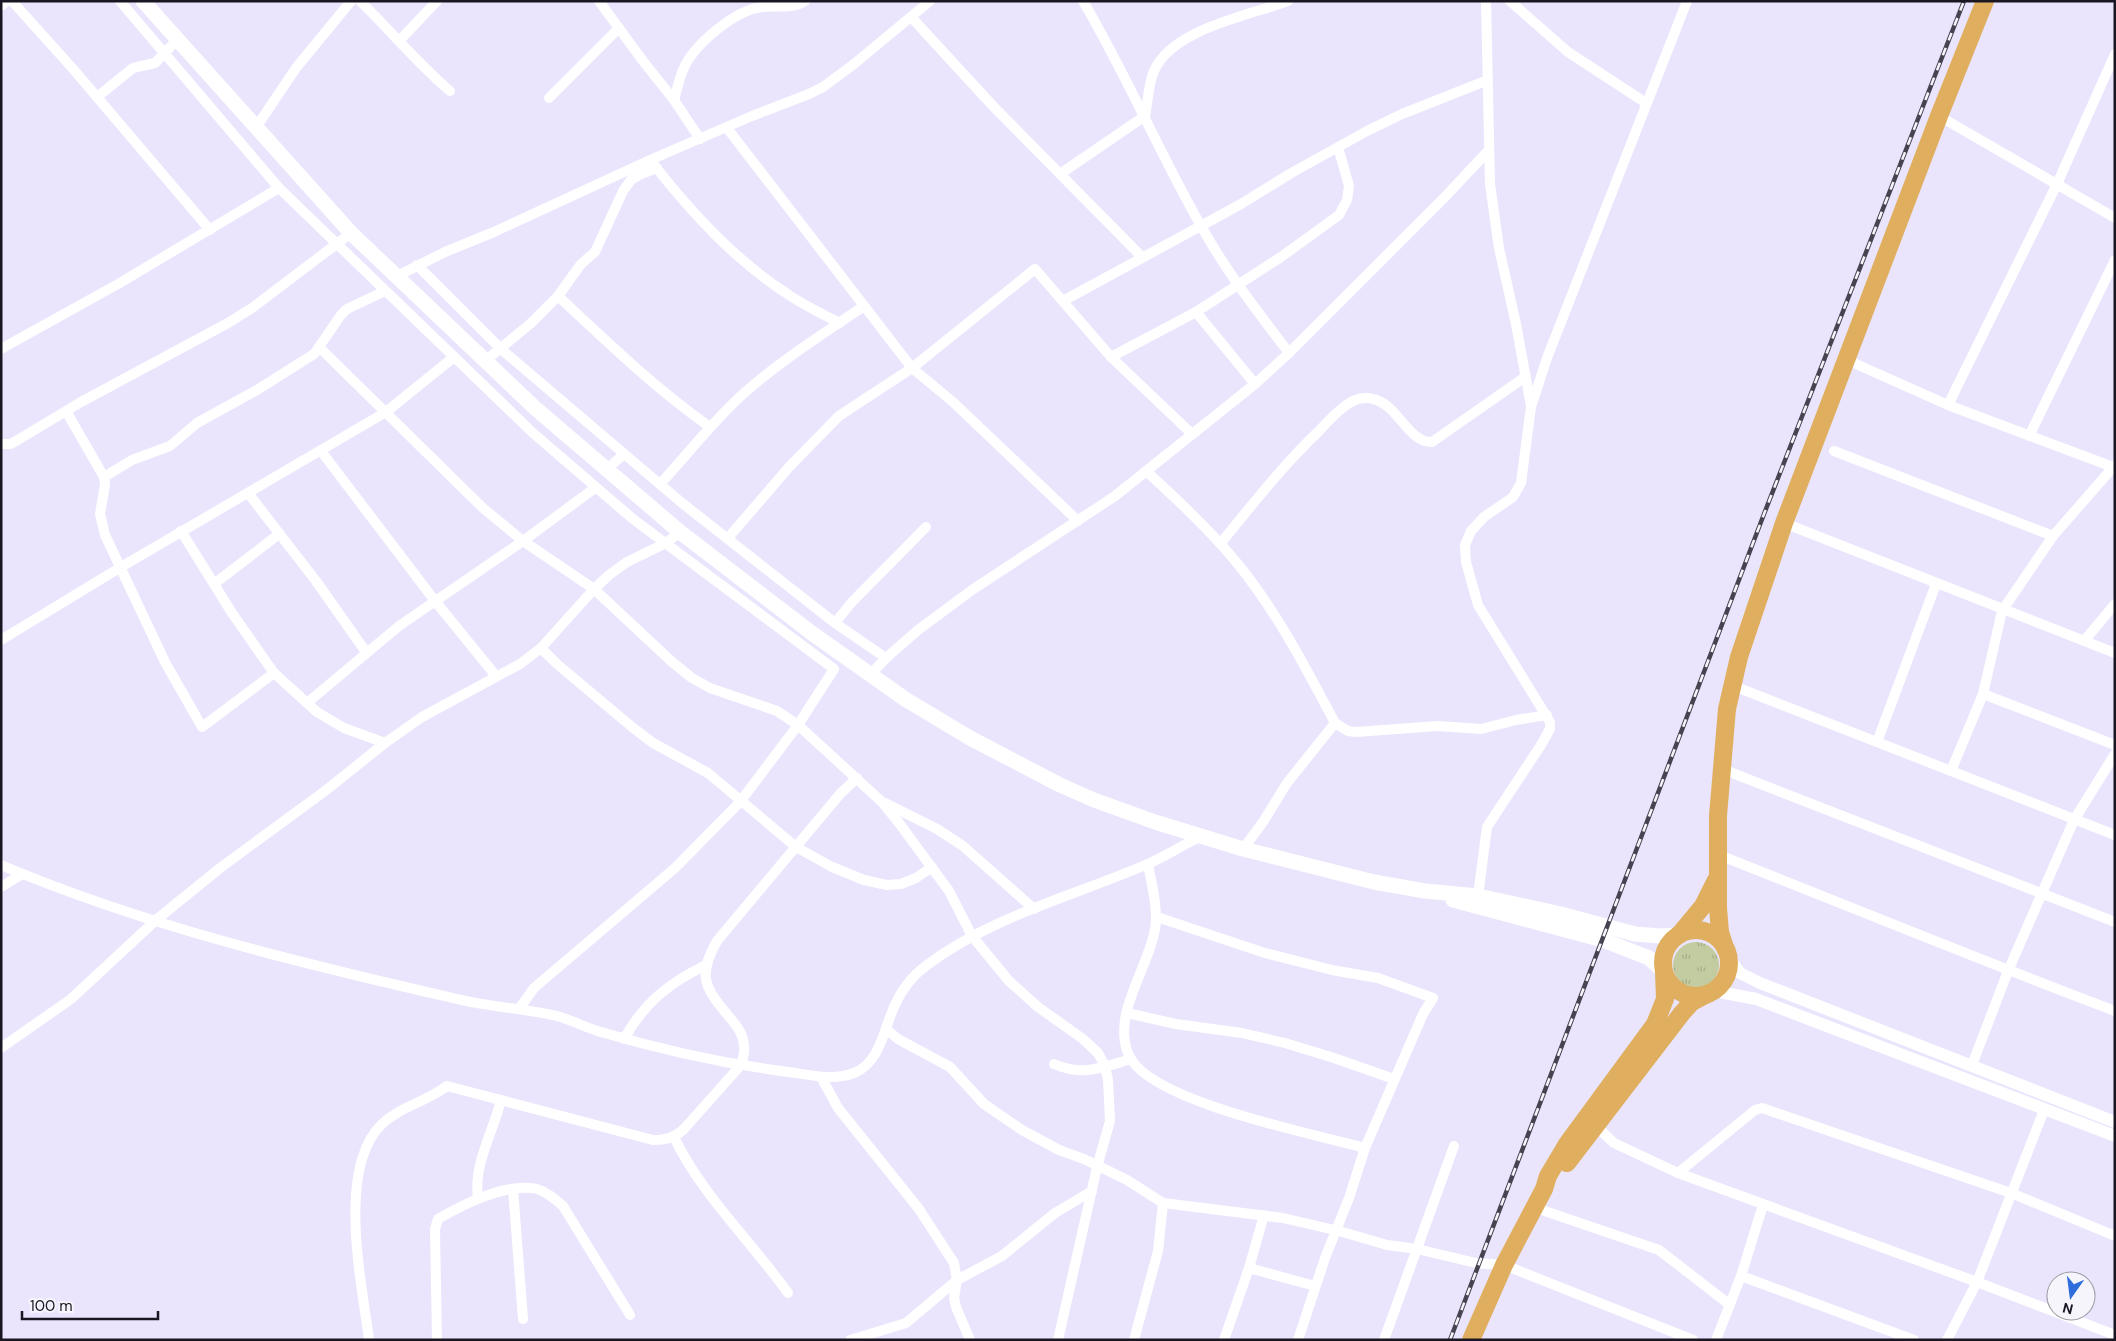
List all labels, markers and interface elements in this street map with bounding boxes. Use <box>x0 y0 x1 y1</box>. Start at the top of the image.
north arrow <box>2046 1271 2096 1321</box>
scale bar <box>22 1288 159 1320</box>
text: 100 m <box>30 1296 73 1316</box>
text: N <box>2061 1299 2075 1319</box>

